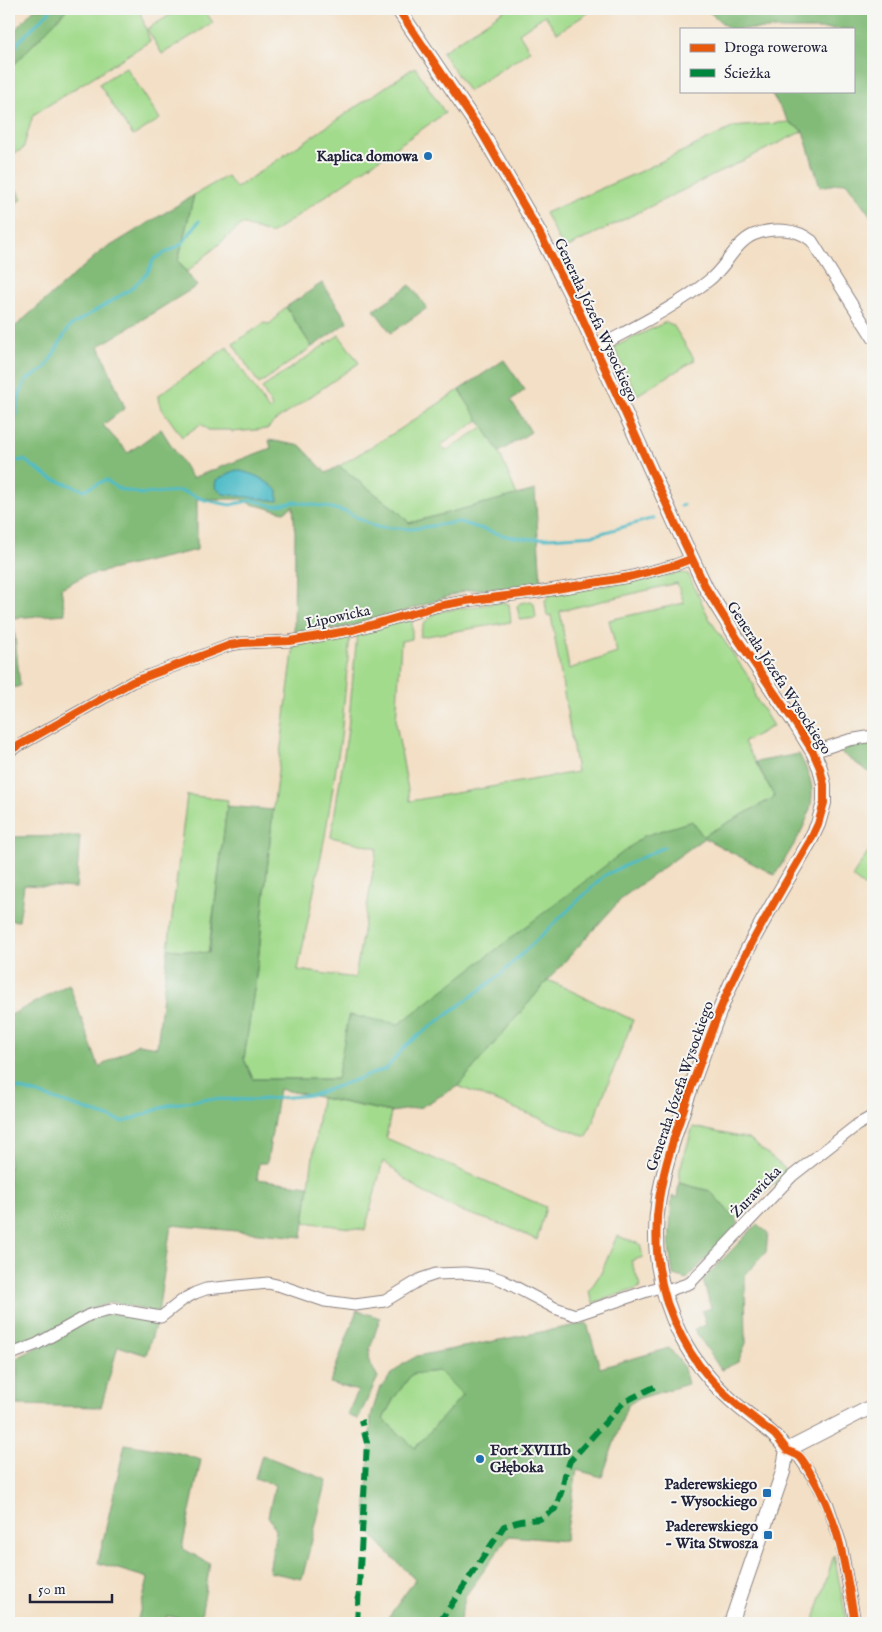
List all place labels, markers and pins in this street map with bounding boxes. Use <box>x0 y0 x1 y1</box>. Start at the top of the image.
place label: Kaplica domowa <box>316 147 419 166</box>
marker: Kaplica domowa <box>422 150 434 162</box>
place label: Fort XVIIIb Głęboka <box>490 1441 571 1477</box>
marker: Fort XVIIIb Głęboka <box>474 1453 486 1465</box>
place label: Paderewskiego - Wysockiego <box>665 1475 757 1511</box>
marker: Paderewskiego - Wysockiego <box>761 1487 773 1499</box>
place label: Paderewskiego - Wita Stwosza <box>665 1517 759 1553</box>
marker: Paderewskiego - Wita Stwosza <box>762 1529 774 1541</box>

